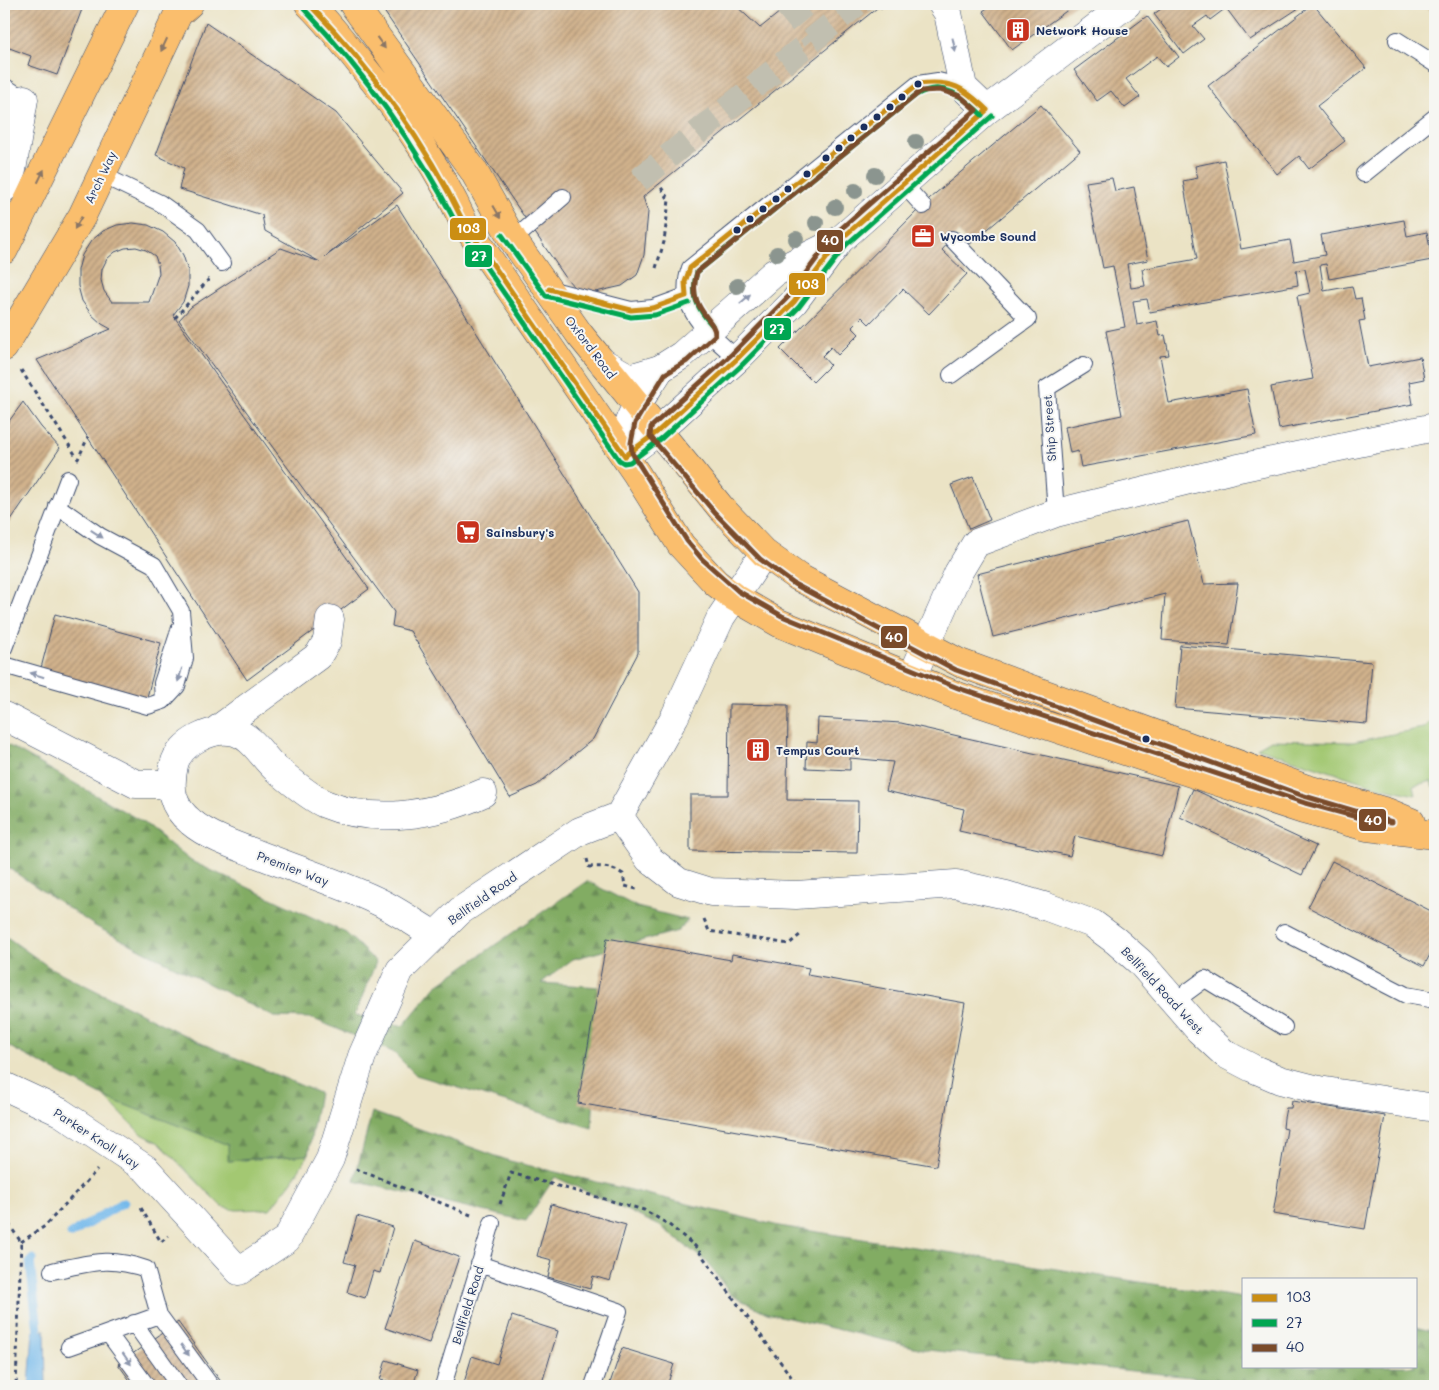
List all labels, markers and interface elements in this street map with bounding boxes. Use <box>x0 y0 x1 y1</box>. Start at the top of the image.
building icon: Network House <box>1005 17 1031 43</box>
place label: Network House <box>1036 22 1128 38</box>
one-way arrow <box>376 36 387 49</box>
one-way arrow <box>950 37 958 52</box>
one-way arrow <box>159 38 167 52</box>
unlabelled marker <box>913 79 923 89</box>
unlabelled marker <box>897 92 907 102</box>
unlabelled marker <box>885 102 895 112</box>
unlabelled marker <box>872 112 882 122</box>
unlabelled marker <box>859 122 869 132</box>
unlabelled marker <box>846 133 856 143</box>
unlabelled marker <box>834 143 844 153</box>
street label: Arch Way <box>80 148 120 206</box>
unlabelled marker <box>821 153 831 163</box>
one-way arrow <box>37 168 46 183</box>
unlabelled marker <box>802 169 812 179</box>
unlabelled marker <box>783 184 793 194</box>
unlabelled marker <box>771 194 781 204</box>
unlabelled marker <box>758 204 768 214</box>
one-way arrow <box>493 205 501 219</box>
unlabelled marker <box>745 214 755 224</box>
one-way arrow <box>74 215 82 230</box>
line badge: 103 <box>449 217 487 241</box>
text: 103 <box>456 218 480 237</box>
office icon: Wycombe Sound <box>910 223 936 249</box>
unlabelled marker <box>732 225 742 235</box>
place label: Wycombe Sound <box>940 228 1036 244</box>
line badge: 40 <box>816 229 844 253</box>
text: 40 <box>821 230 839 249</box>
line badge: 27 <box>464 244 493 268</box>
text: 27 <box>471 246 487 265</box>
line badge: 103 <box>788 272 826 296</box>
text: 103 <box>795 274 819 293</box>
one-way arrow <box>738 293 750 305</box>
street label: Oxford Road <box>562 312 620 382</box>
line badge: 27 <box>763 317 792 341</box>
text: 27 <box>769 319 785 338</box>
street label: Ship Street <box>1039 394 1059 462</box>
supermarket icon: Sainsbury's <box>455 519 481 545</box>
place label: Sainsbury's <box>486 524 554 540</box>
one-way arrow <box>90 529 104 539</box>
line badge: 40 <box>880 625 908 649</box>
text: 40 <box>885 627 903 646</box>
one-way arrow <box>175 668 183 683</box>
one-way arrow <box>29 671 44 679</box>
unlabelled marker <box>1141 734 1151 744</box>
building icon: Tempus Court <box>745 737 771 763</box>
place label: Tempus Court <box>776 742 859 758</box>
line badge: 40 <box>1358 808 1387 832</box>
text: 40 <box>1364 810 1382 829</box>
street label: Premier Way <box>255 847 331 889</box>
street label: Bellfield Road <box>444 868 520 928</box>
street label: Bellfield Road West <box>1118 943 1208 1037</box>
street label: Parker Knoll Way <box>51 1104 143 1172</box>
street label: Bellfield Road <box>448 1264 487 1346</box>
legend <box>1242 1278 1416 1368</box>
text: 103 <box>1286 1286 1311 1306</box>
text: 27 <box>1286 1312 1303 1332</box>
text: 40 <box>1286 1336 1304 1356</box>
one-way arrow <box>180 1343 190 1357</box>
one-way arrow <box>122 1353 132 1366</box>

